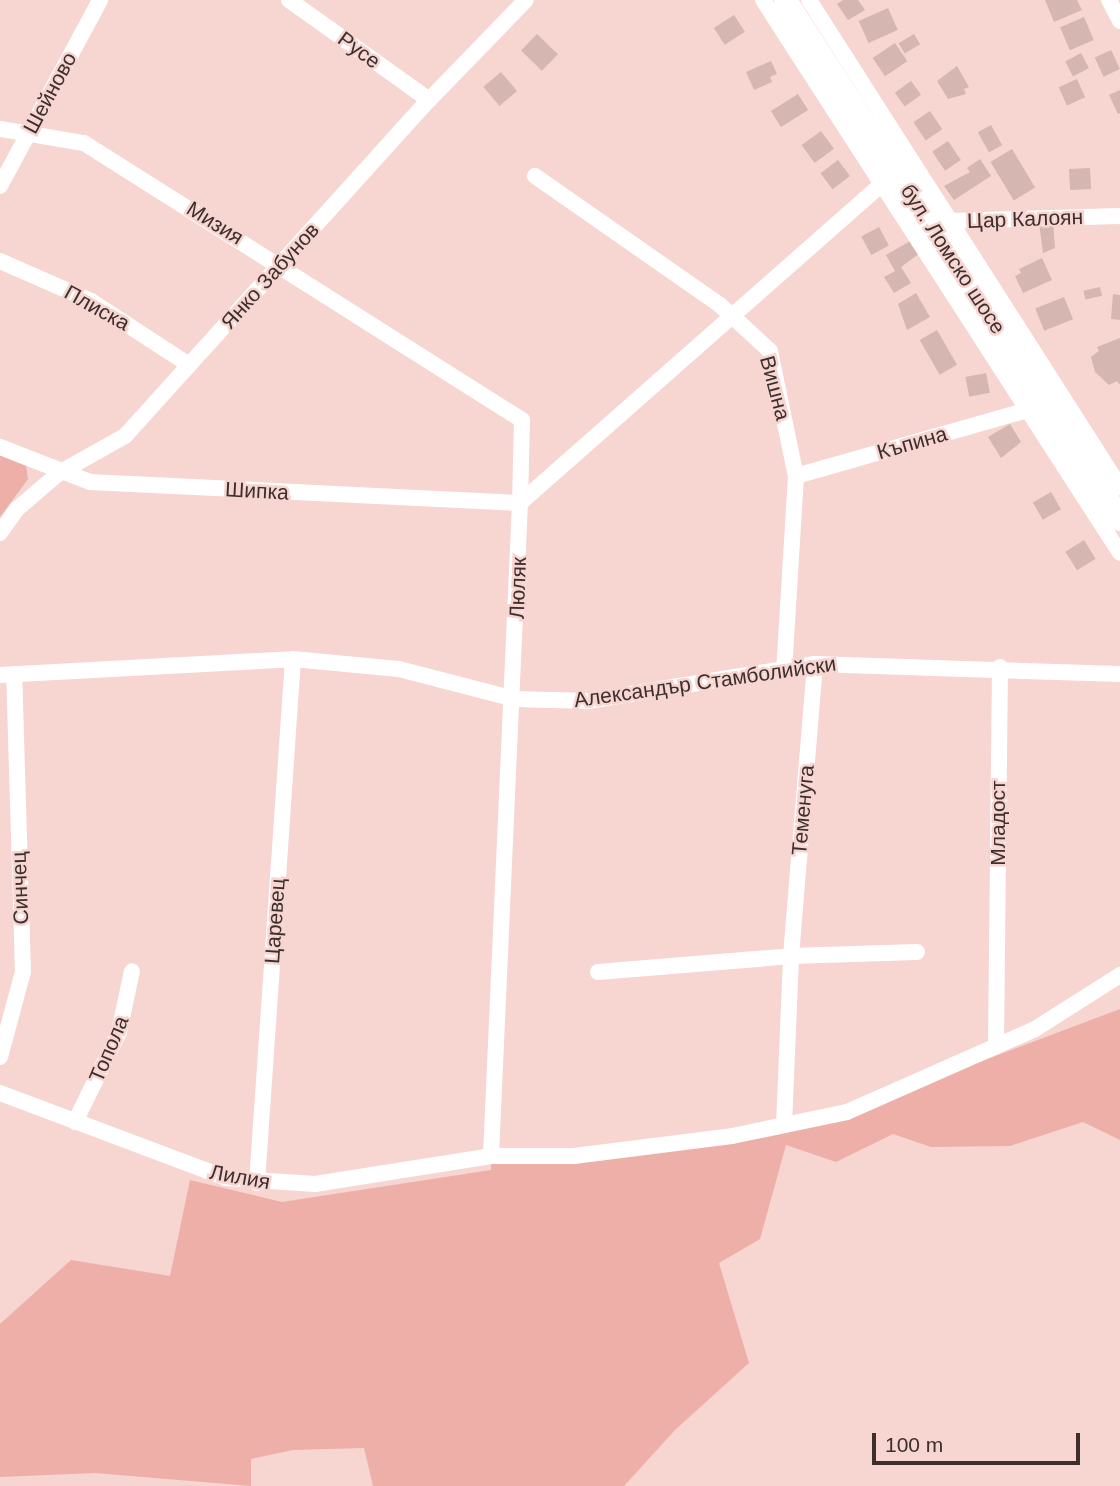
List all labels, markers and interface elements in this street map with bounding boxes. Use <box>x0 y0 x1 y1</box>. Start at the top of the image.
street label: Русе <box>333 26 385 74</box>
street label: Шейново <box>18 48 82 138</box>
street label: бул. Ломско шосе <box>895 179 1011 339</box>
street label: Мизия <box>182 196 248 250</box>
street label: Цар Калоян <box>966 204 1084 234</box>
street label: Янко Забунов <box>216 218 324 334</box>
street label: Плиска <box>60 280 134 336</box>
street label: Вишна <box>754 353 796 423</box>
street label: Къпина <box>874 421 950 465</box>
street label: Шипка <box>225 477 289 505</box>
street label: Люляк <box>504 557 532 619</box>
street label: Александър Стамболийски <box>572 651 838 713</box>
street label: Теменуга <box>787 764 819 856</box>
street label: Младост <box>985 780 1011 866</box>
street label: Синчец <box>6 851 34 925</box>
street label: Царевец <box>259 877 291 965</box>
street label: Топола <box>84 1012 134 1086</box>
street label: Лилия <box>208 1159 272 1195</box>
scale bar <box>875 1420 1083 1464</box>
text: 100 m <box>885 1433 943 1456</box>

